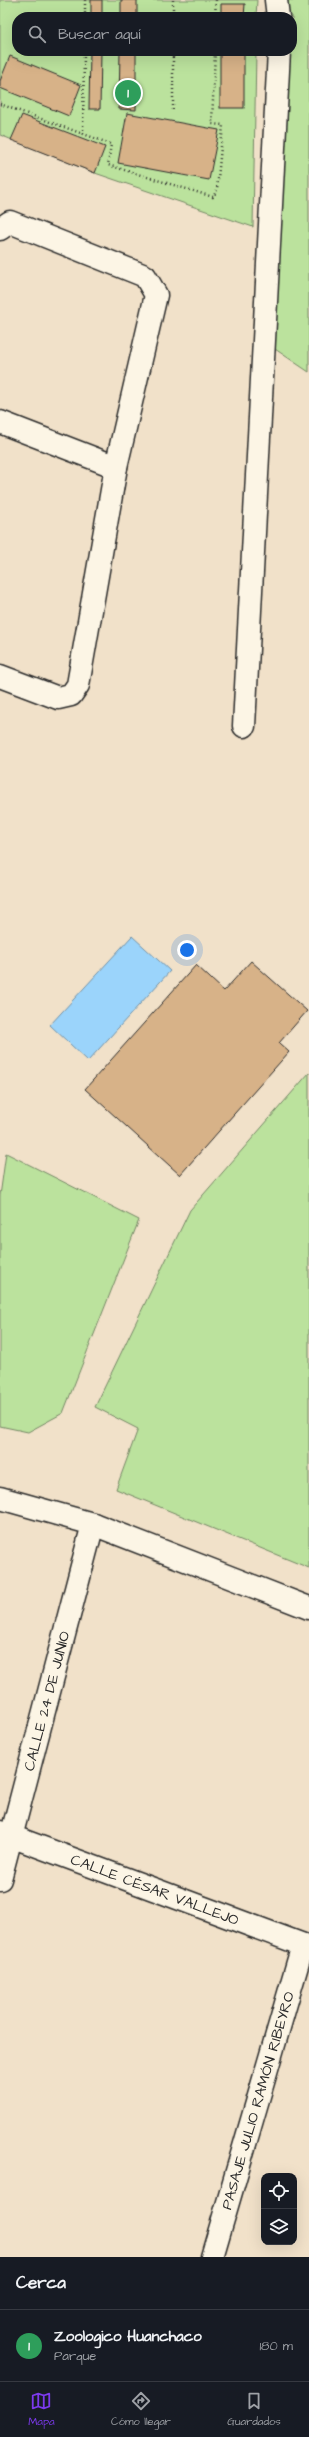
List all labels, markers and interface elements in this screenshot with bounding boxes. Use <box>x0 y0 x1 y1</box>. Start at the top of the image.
search box <box>12 12 297 56</box>
icon: search <box>26 23 48 45</box>
text: Buscar aquí <box>58 24 140 45</box>
pin: 1 <box>115 78 141 108</box>
your location <box>177 940 197 960</box>
street label: CALLE 24 DE JUNIO <box>19 1629 75 1773</box>
street label: CALLE CÉSAR VALLEJO <box>67 1849 242 1931</box>
street label: PASAJE JULIO RAMÓN RIBEYRO <box>216 1989 300 2212</box>
map controls <box>261 2173 297 2245</box>
button: locate <box>261 2173 297 2209</box>
button: layers <box>261 2209 297 2245</box>
text: Cerca <box>16 2271 66 2295</box>
text: Zoologico Huanchaco <box>54 2326 202 2347</box>
text: 1 <box>28 2337 30 2355</box>
text: 180 m <box>259 2337 293 2355</box>
text: Parque <box>54 2347 96 2365</box>
tab: Mapa <box>28 2390 55 2429</box>
tab: Cómo llegar <box>111 2390 171 2429</box>
tab: Guardados <box>227 2390 281 2429</box>

